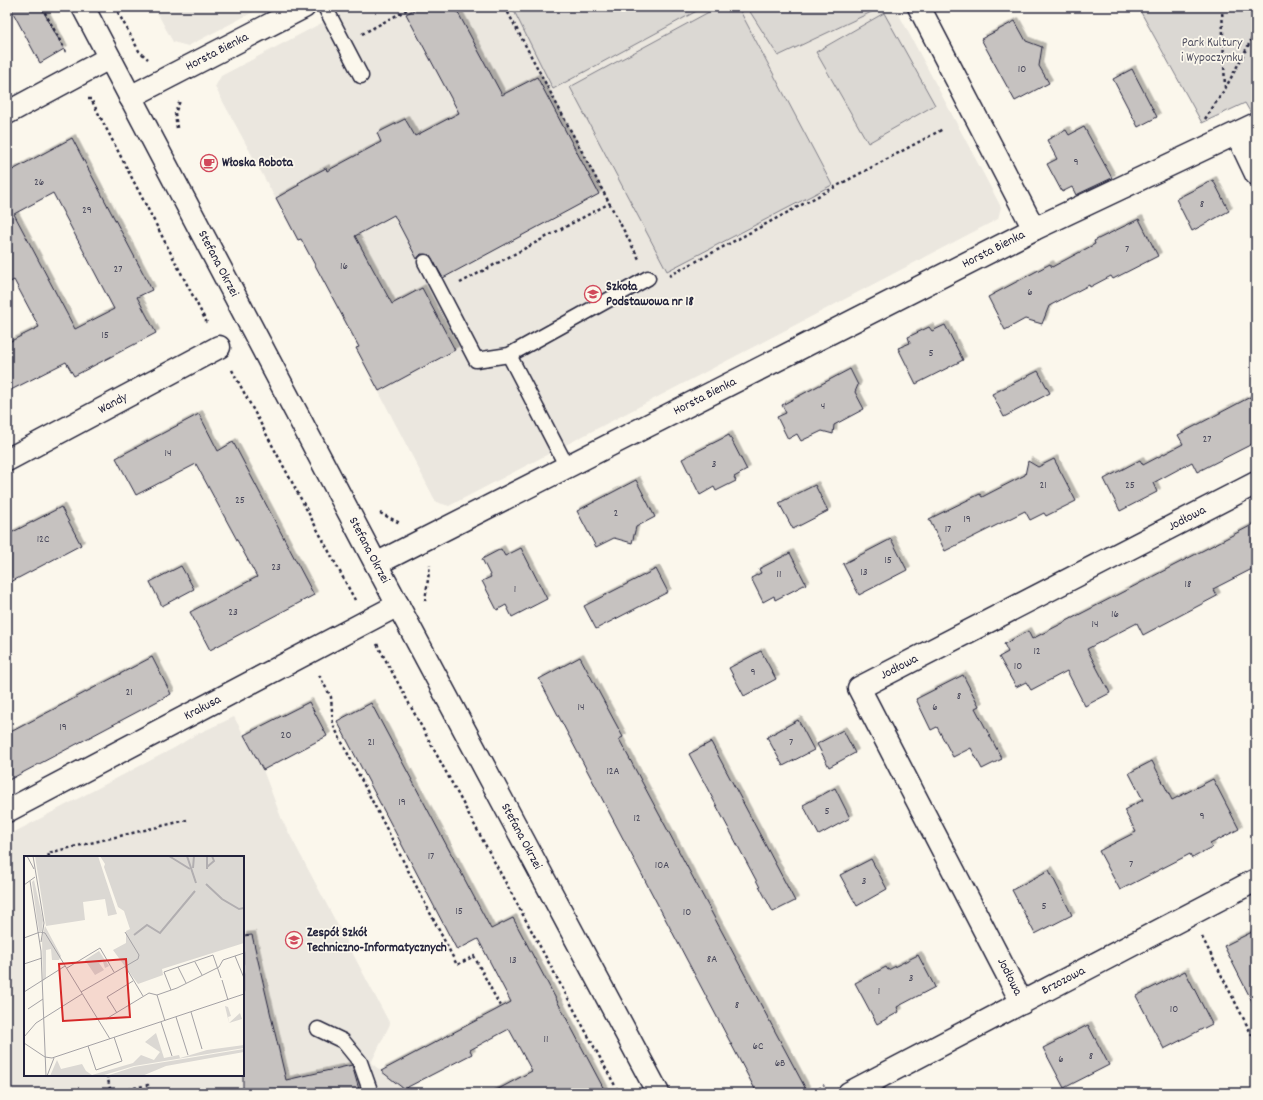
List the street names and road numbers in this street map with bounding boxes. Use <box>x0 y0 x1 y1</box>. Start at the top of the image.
street label: Horsta Bienka <box>182 27 253 76</box>
street label: Horsta Bienka <box>959 225 1029 274</box>
street label: Stefana Okrzei <box>193 227 244 301</box>
street label: Horsta Bienka <box>670 372 740 421</box>
street label: Wandy <box>95 388 132 419</box>
street label: Jodłowa <box>1165 500 1210 536</box>
street label: Stefana Okrzei <box>343 514 395 588</box>
street label: Jodłowa <box>877 649 922 685</box>
street label: Krakusa <box>181 690 225 726</box>
street label: Stefana Okrzei <box>496 800 547 873</box>
street label: Jodłowa <box>991 955 1027 1000</box>
street label: Brzozowa <box>1038 961 1089 1000</box>

